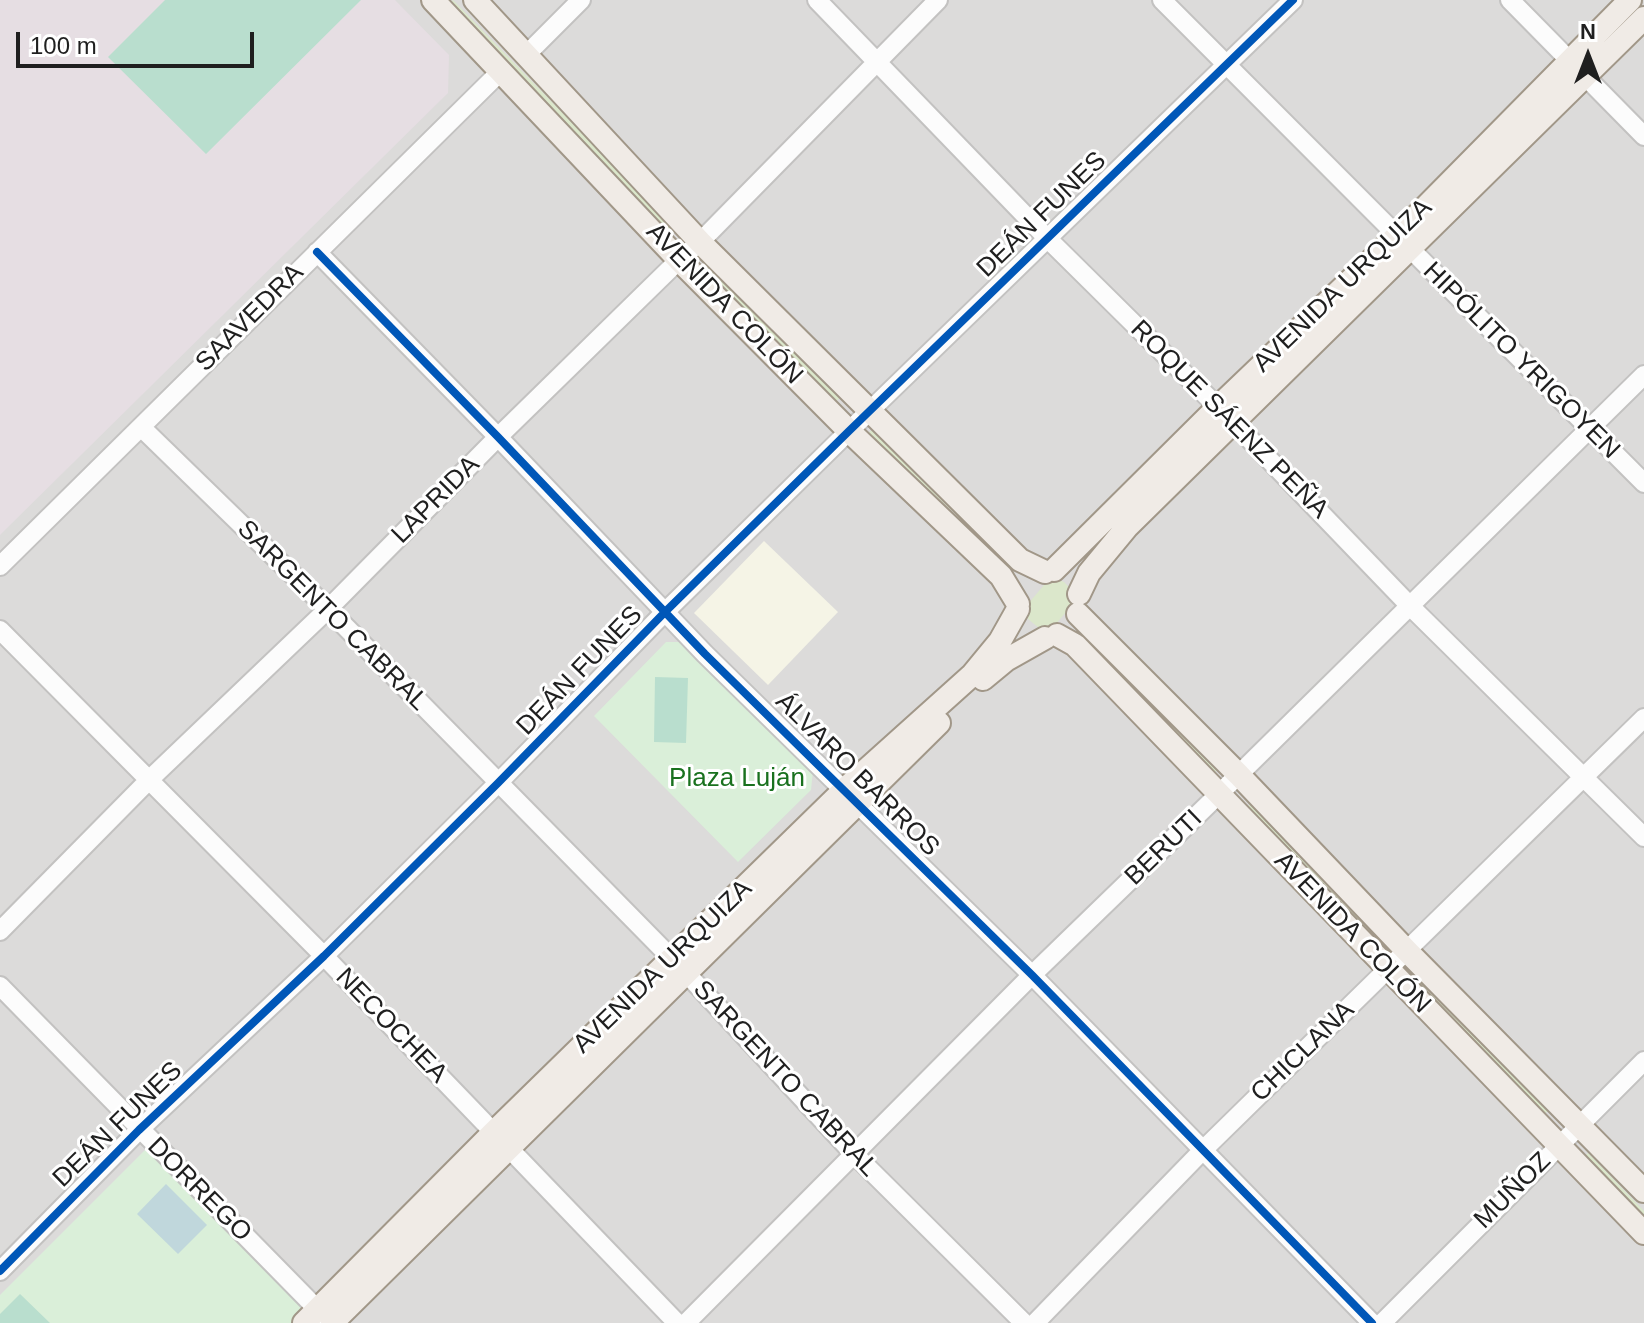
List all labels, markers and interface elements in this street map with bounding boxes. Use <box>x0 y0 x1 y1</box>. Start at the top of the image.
scale bar <box>20 16 258 66</box>
north arrow <box>1548 16 1628 96</box>
text: N <box>1580 19 1596 44</box>
text: 100 m <box>30 32 97 59</box>
street label: DEÁN FUNES <box>971 146 1113 284</box>
street label: AVENIDA URQUIZA <box>1247 193 1439 379</box>
street label: AVENIDA COLÓN <box>639 217 809 391</box>
street label: HIPÓLITO YRIGOYEN <box>1416 256 1626 466</box>
street label: SAAVEDRA <box>190 258 310 378</box>
street label: ROQUE SÁENZ PEÑA <box>1123 314 1335 526</box>
street label: LAPRIDA <box>386 450 486 550</box>
street label: SARGENTO CABRAL <box>230 514 434 718</box>
street label: DEÁN FUNES <box>511 600 649 742</box>
street label: ÁLVARO BARROS <box>769 687 945 863</box>
park label: Plaza Luján <box>669 763 805 795</box>
street label: BERUTI <box>1119 804 1209 892</box>
street label: AVENIDA COLÓN <box>1267 846 1437 1020</box>
street label: AVENIDA URQUIZA <box>567 874 759 1060</box>
street label: NECOCHEA <box>329 962 453 1090</box>
street label: SARGENTO CABRAL <box>686 974 884 1184</box>
street label: CHICLANA <box>1245 995 1361 1109</box>
street label: DEÁN FUNES <box>47 1056 189 1194</box>
street label: DORREGO <box>140 1131 258 1249</box>
street label: MUÑOZ <box>1468 1146 1558 1236</box>

